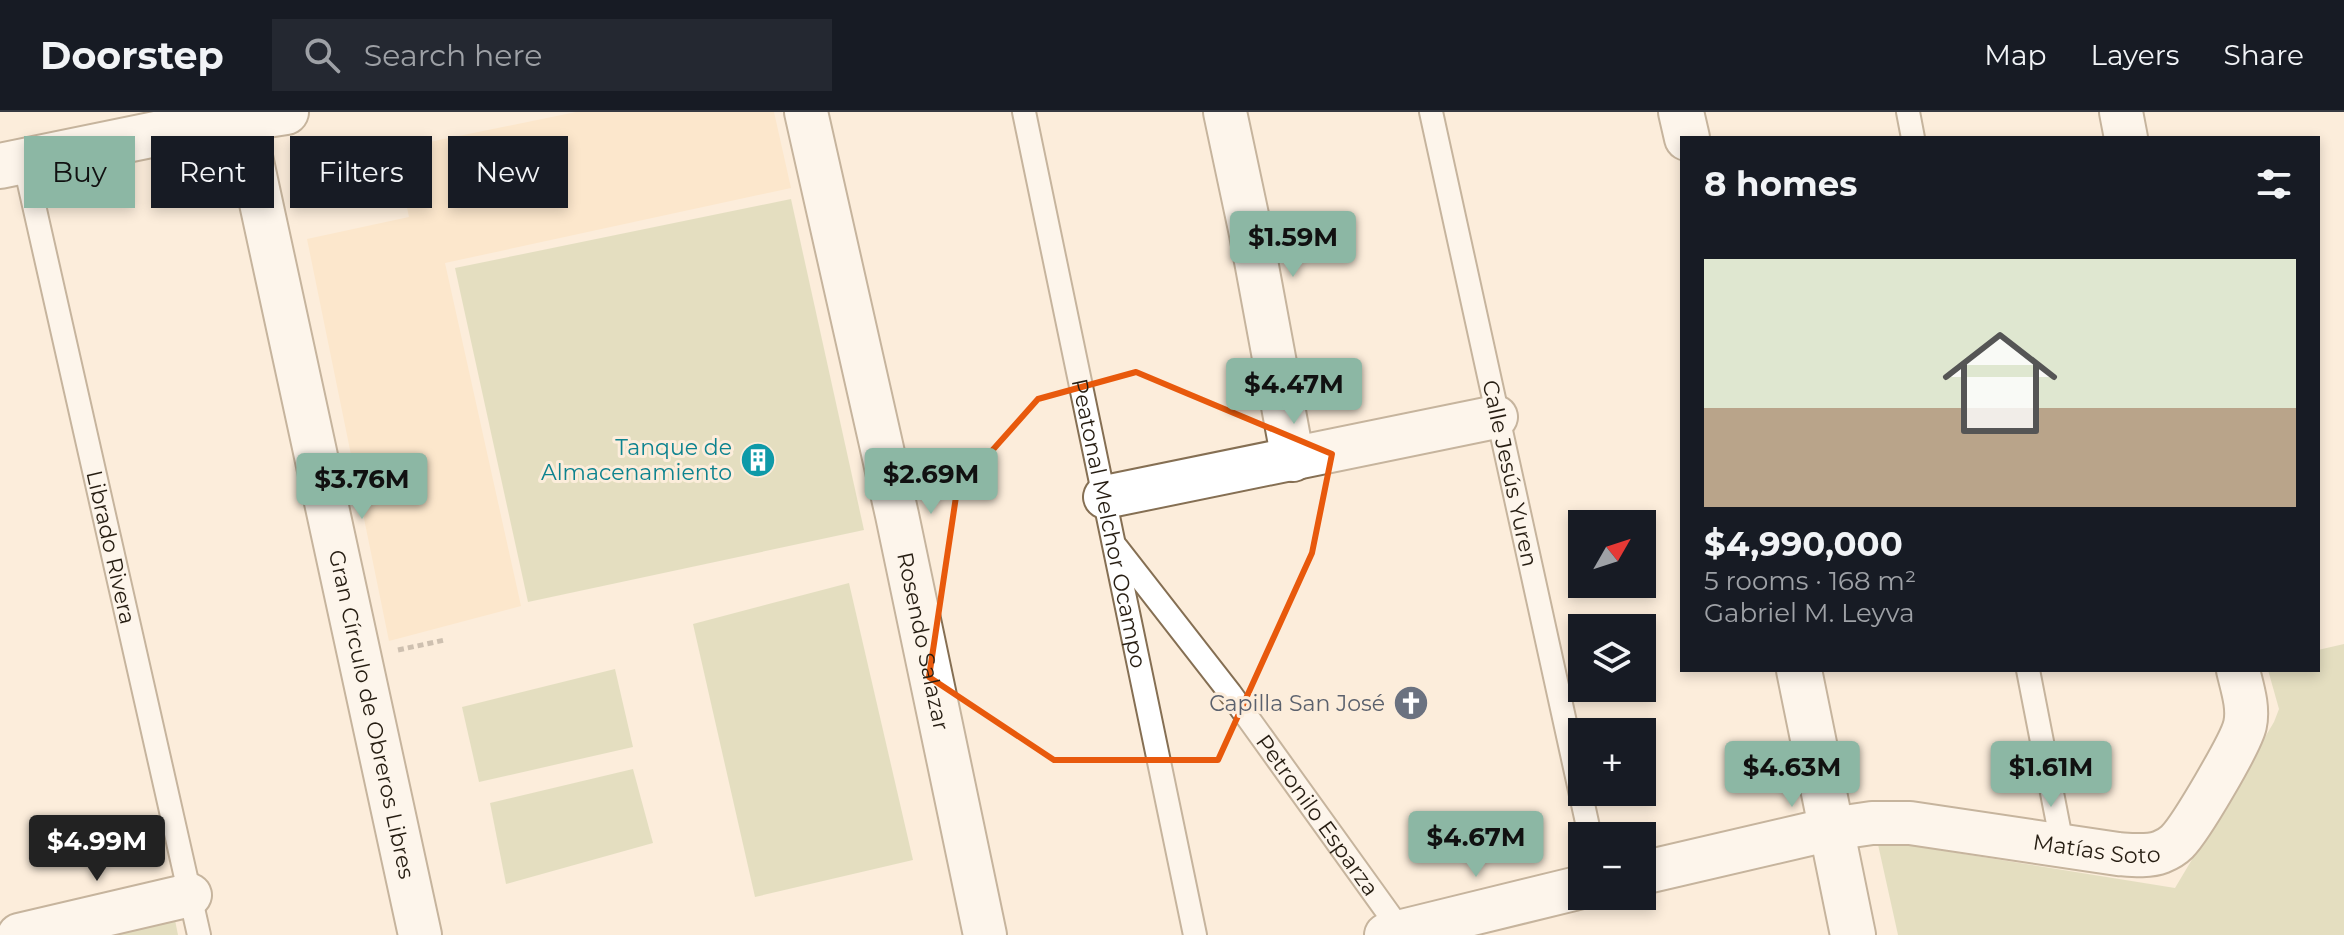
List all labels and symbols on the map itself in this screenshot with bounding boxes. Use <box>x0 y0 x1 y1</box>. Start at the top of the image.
pin: $1.59M <box>1228 211 1358 279</box>
pin: $4.47M <box>1229 358 1359 426</box>
street label: Peatonal Melchor Ocampo <box>1066 376 1153 670</box>
street label: Calle Jesús Yuren <box>1477 377 1544 569</box>
place label: Tanque de Almacenamiento <box>541 434 732 486</box>
building icon: Tanque de Almacenamiento <box>739 441 777 479</box>
pin: $2.69M <box>866 448 996 516</box>
pin: $3.76M <box>297 453 427 521</box>
street label: Librado Rivera <box>81 468 142 627</box>
north arrow <box>1568 510 1656 598</box>
street label: Gran Círculo de Obreros Libres <box>323 547 421 881</box>
street label: Rosendo Salazar <box>892 549 955 733</box>
church icon: Capilla San José <box>1392 684 1430 722</box>
place label: Capilla San José <box>1209 690 1385 717</box>
street label: Petronilo Esparza <box>1250 729 1385 901</box>
pin: $4.63M <box>1727 741 1857 809</box>
pin: $1.61M <box>1986 741 2116 809</box>
pin: $4.67M <box>1411 811 1541 879</box>
pin: $4.99M <box>32 815 162 883</box>
street label: Matías Soto <box>2031 828 2163 869</box>

